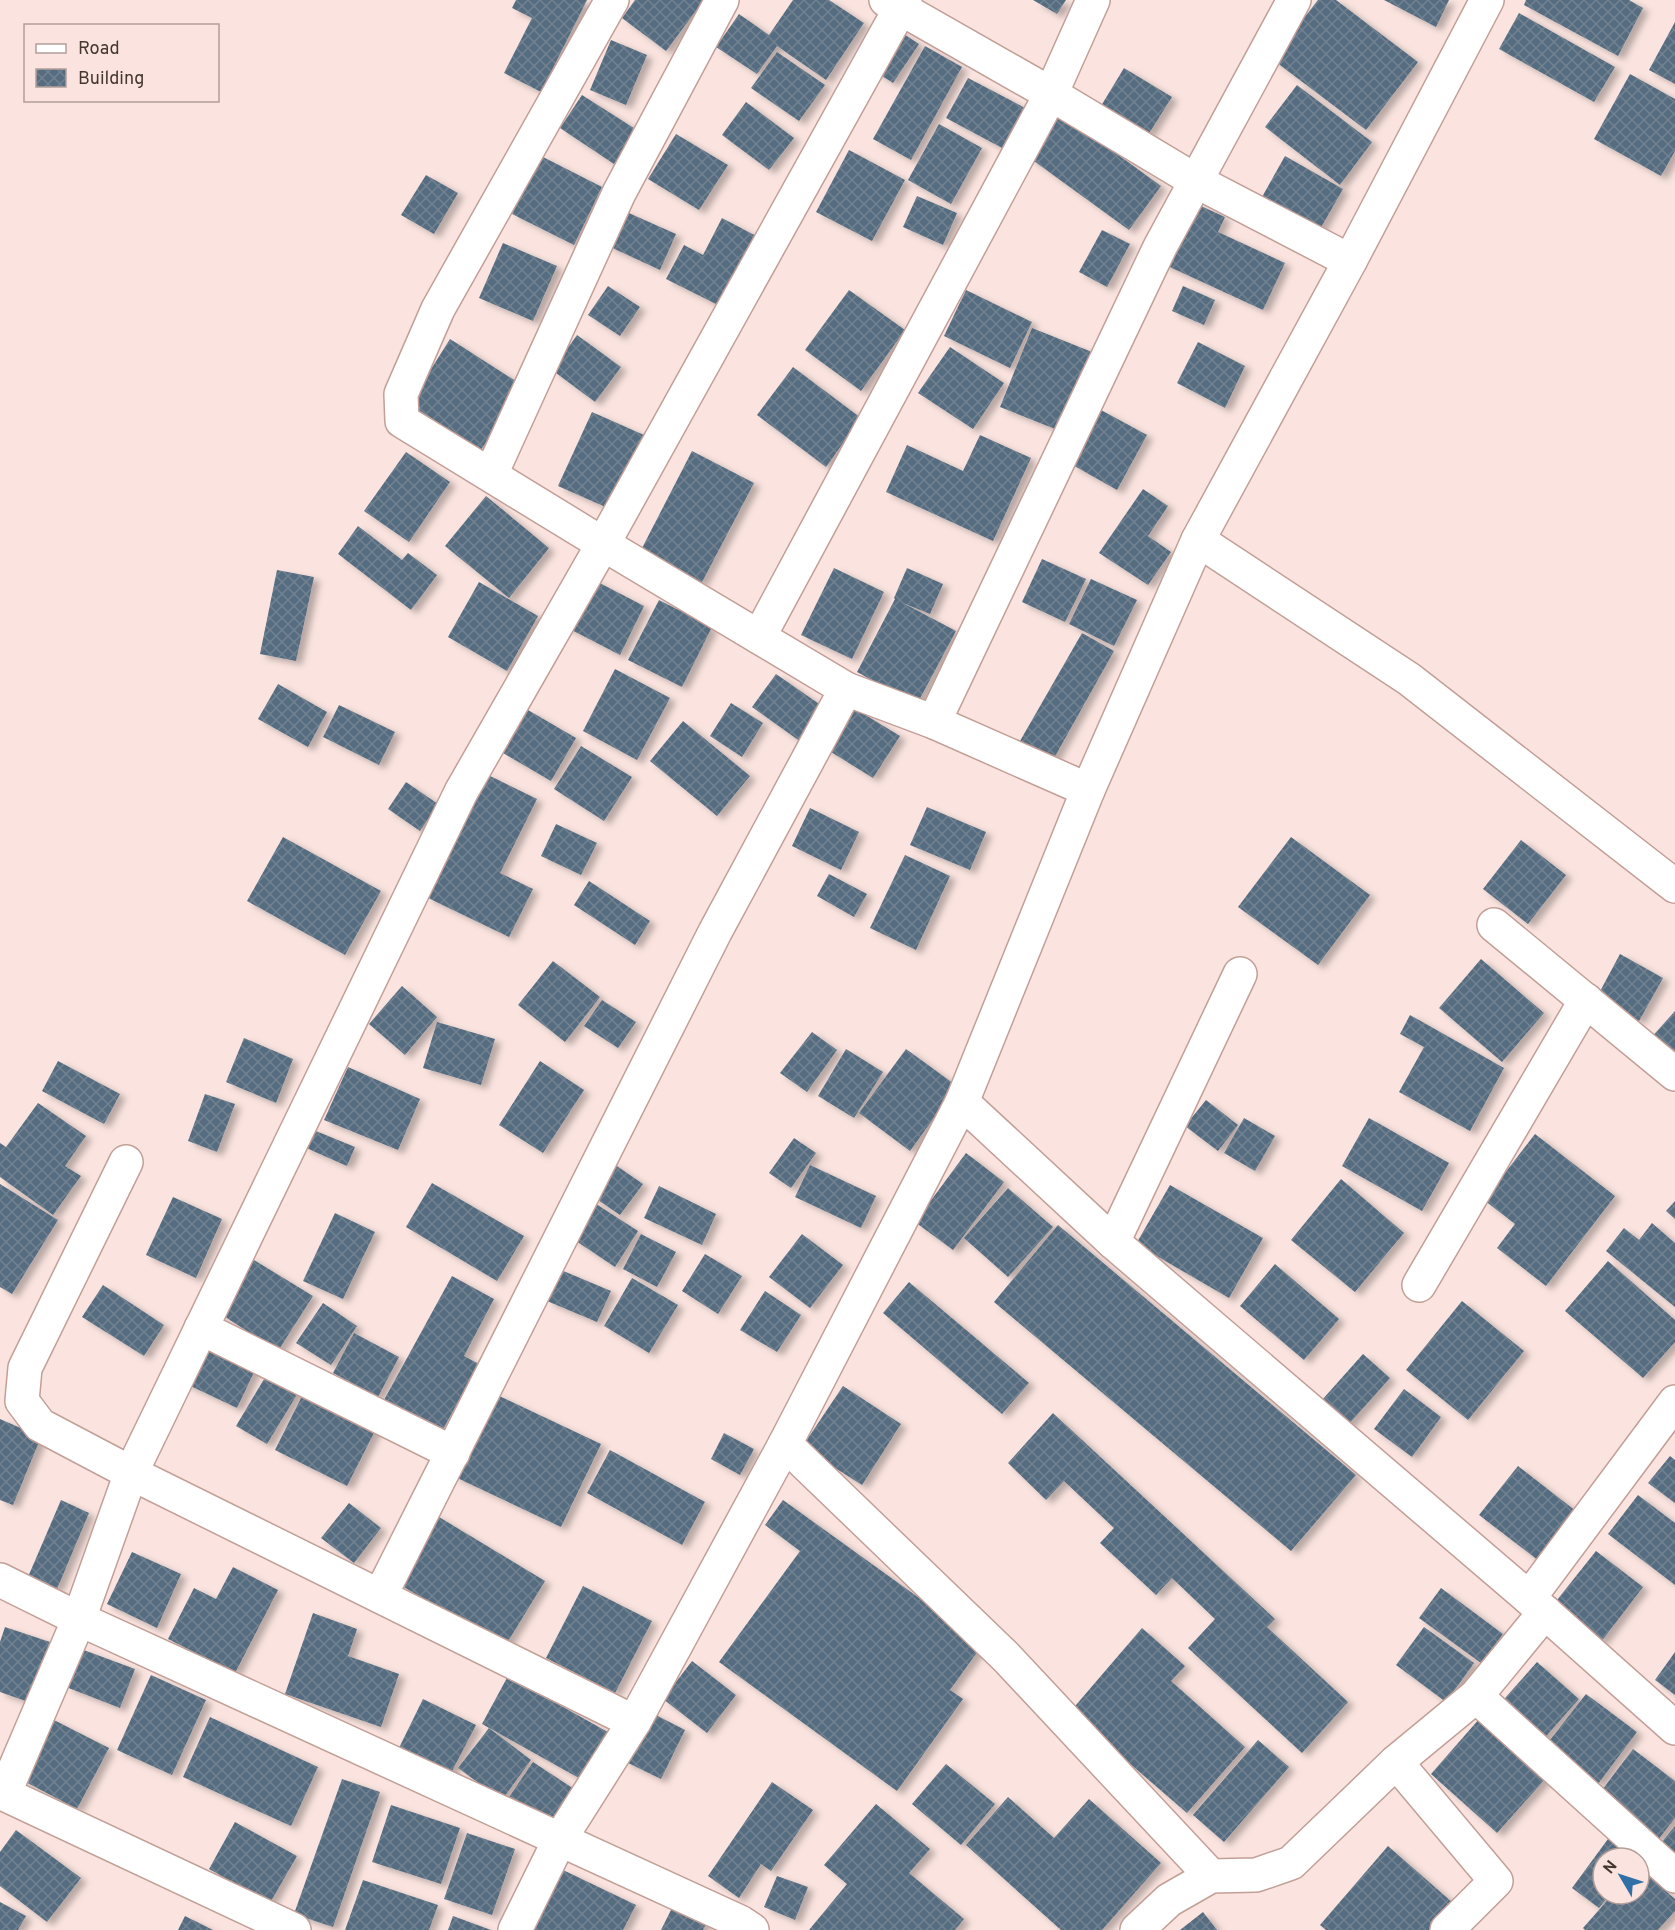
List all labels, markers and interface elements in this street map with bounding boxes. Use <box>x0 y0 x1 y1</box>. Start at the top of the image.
legend <box>24 24 219 102</box>
text: Road <box>78 38 120 61</box>
text: Building <box>78 68 144 91</box>
north arrow <box>1591 1846 1651 1906</box>
text: N <box>1600 1857 1622 1879</box>

